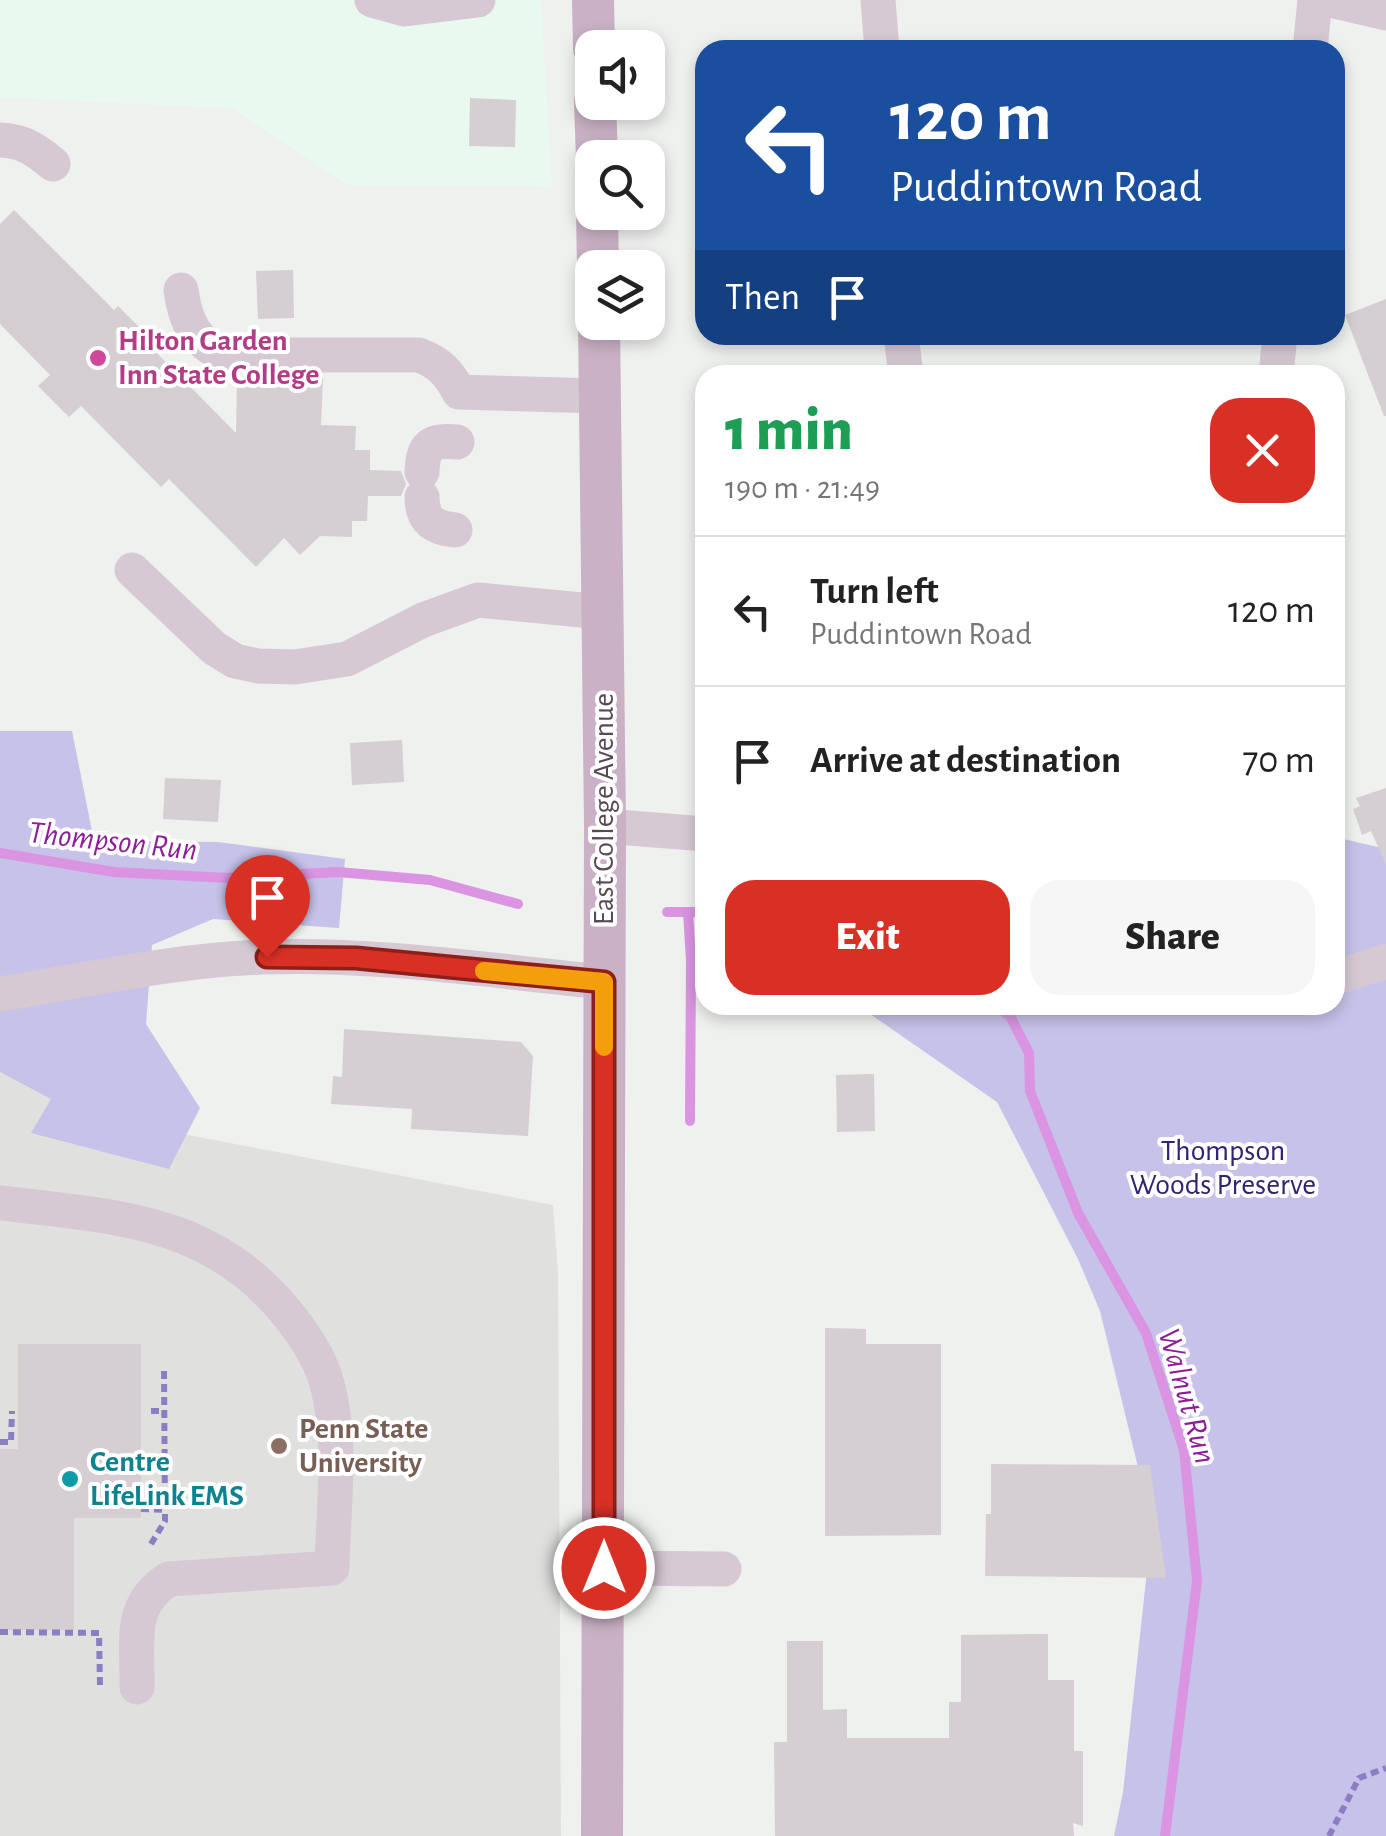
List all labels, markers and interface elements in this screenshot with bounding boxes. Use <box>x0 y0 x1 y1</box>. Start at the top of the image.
map controls <box>575 30 665 340</box>
button: sound <box>575 30 665 120</box>
icon: left <box>725 80 855 210</box>
text: 120 m <box>890 83 1052 153</box>
button: search <box>575 140 665 230</box>
text: Puddintown Road <box>890 165 1202 210</box>
button: layers <box>575 250 665 340</box>
icon: arrive <box>820 270 875 325</box>
text: Then <box>725 279 800 317</box>
place label: Hilton Garden Inn State College <box>118 326 319 390</box>
marker: Hilton Garden Inn State College <box>87 347 109 369</box>
button: close <box>1210 398 1315 503</box>
text: 1 min <box>725 401 853 461</box>
text: 190 m · 21:49 <box>725 472 880 504</box>
text: Turn left <box>810 573 938 611</box>
icon: left <box>725 584 780 639</box>
text: 120 m <box>1228 592 1315 630</box>
text: Puddintown Road <box>810 618 1032 650</box>
street label: East College Avenue <box>589 693 619 925</box>
icon: arrive <box>725 734 780 789</box>
text: Arrive at destination <box>810 742 1121 780</box>
text: 70 m <box>1242 742 1315 780</box>
water label: Thompson Run <box>27 816 199 867</box>
pin <box>225 855 310 958</box>
icon: arrive <box>240 870 295 925</box>
button: Exit <box>725 880 1010 995</box>
button: Share <box>1030 880 1315 995</box>
park label: Thompson Woods Preserve <box>1130 1136 1316 1200</box>
water label: Walnut Run <box>1152 1325 1222 1467</box>
place label: Penn State University <box>299 1414 429 1478</box>
marker: Penn State University <box>268 1435 290 1457</box>
place label: Centre LifeLink EMS <box>90 1447 244 1511</box>
marker: Centre LifeLink EMS <box>59 1468 81 1490</box>
position arrow <box>552 1516 656 1620</box>

